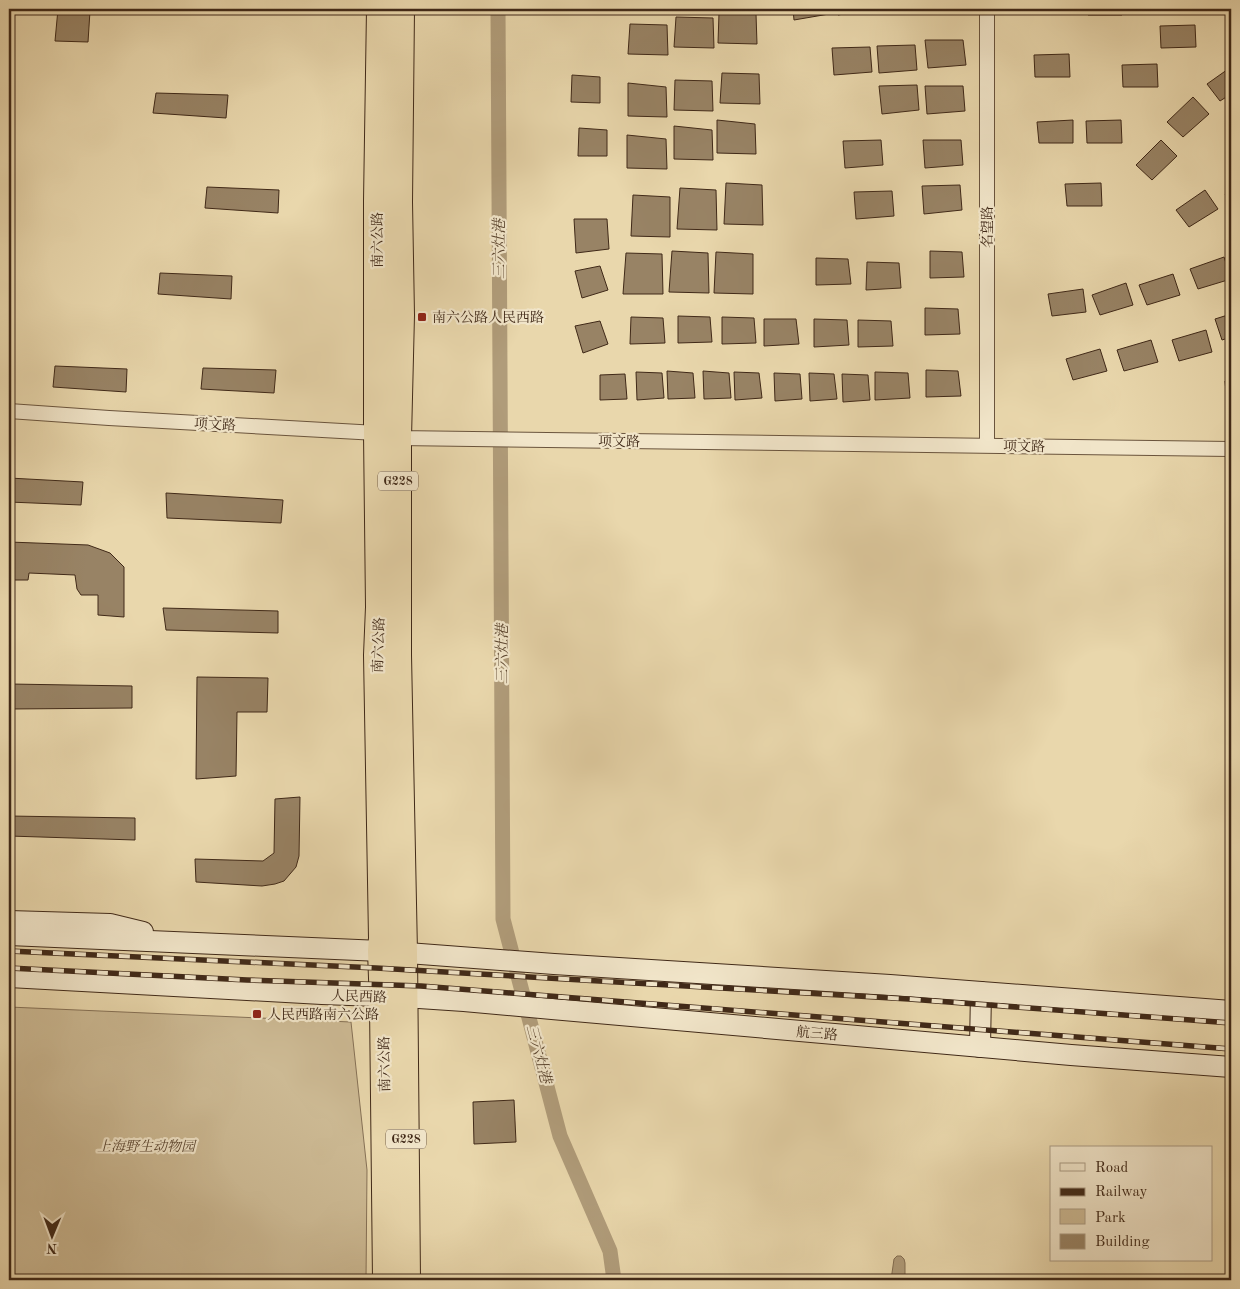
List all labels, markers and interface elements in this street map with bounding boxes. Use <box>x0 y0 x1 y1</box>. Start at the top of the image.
street label: 名望路 <box>980 206 995 248</box>
street label: 南六公路 <box>370 212 385 268</box>
water label: 三六灶港 <box>491 217 508 279</box>
place label: 南六公路人民西路 <box>432 310 544 325</box>
marker: 南六公路人民西路 <box>416 311 428 323</box>
street label: 项文路 <box>194 416 236 433</box>
street label: 项文路 <box>598 434 640 449</box>
street label: 项文路 <box>1003 439 1045 454</box>
road number: G228 <box>378 472 418 491</box>
street label: 南六公路 <box>370 617 387 673</box>
water label: 三六灶港 <box>494 622 511 684</box>
street label: 人民西路 <box>331 988 387 1005</box>
place label: 人民西路南六公路 <box>267 1007 379 1022</box>
marker: 人民西路南六公路 <box>251 1008 263 1020</box>
water label: 三六灶港 <box>523 1023 555 1087</box>
street label: 航三路 <box>795 1024 839 1043</box>
street label: 南六公路 <box>377 1036 392 1092</box>
road number: G228 <box>386 1130 426 1148</box>
park label: 上海野生动物园 <box>97 1139 197 1154</box>
legend <box>1050 1146 1212 1262</box>
text: Road <box>1095 1161 1129 1176</box>
text: Railway <box>1095 1185 1148 1200</box>
text: Park <box>1095 1211 1126 1226</box>
north arrow <box>28 1212 78 1262</box>
text: Building <box>1095 1235 1150 1250</box>
text: N <box>46 1241 57 1255</box>

